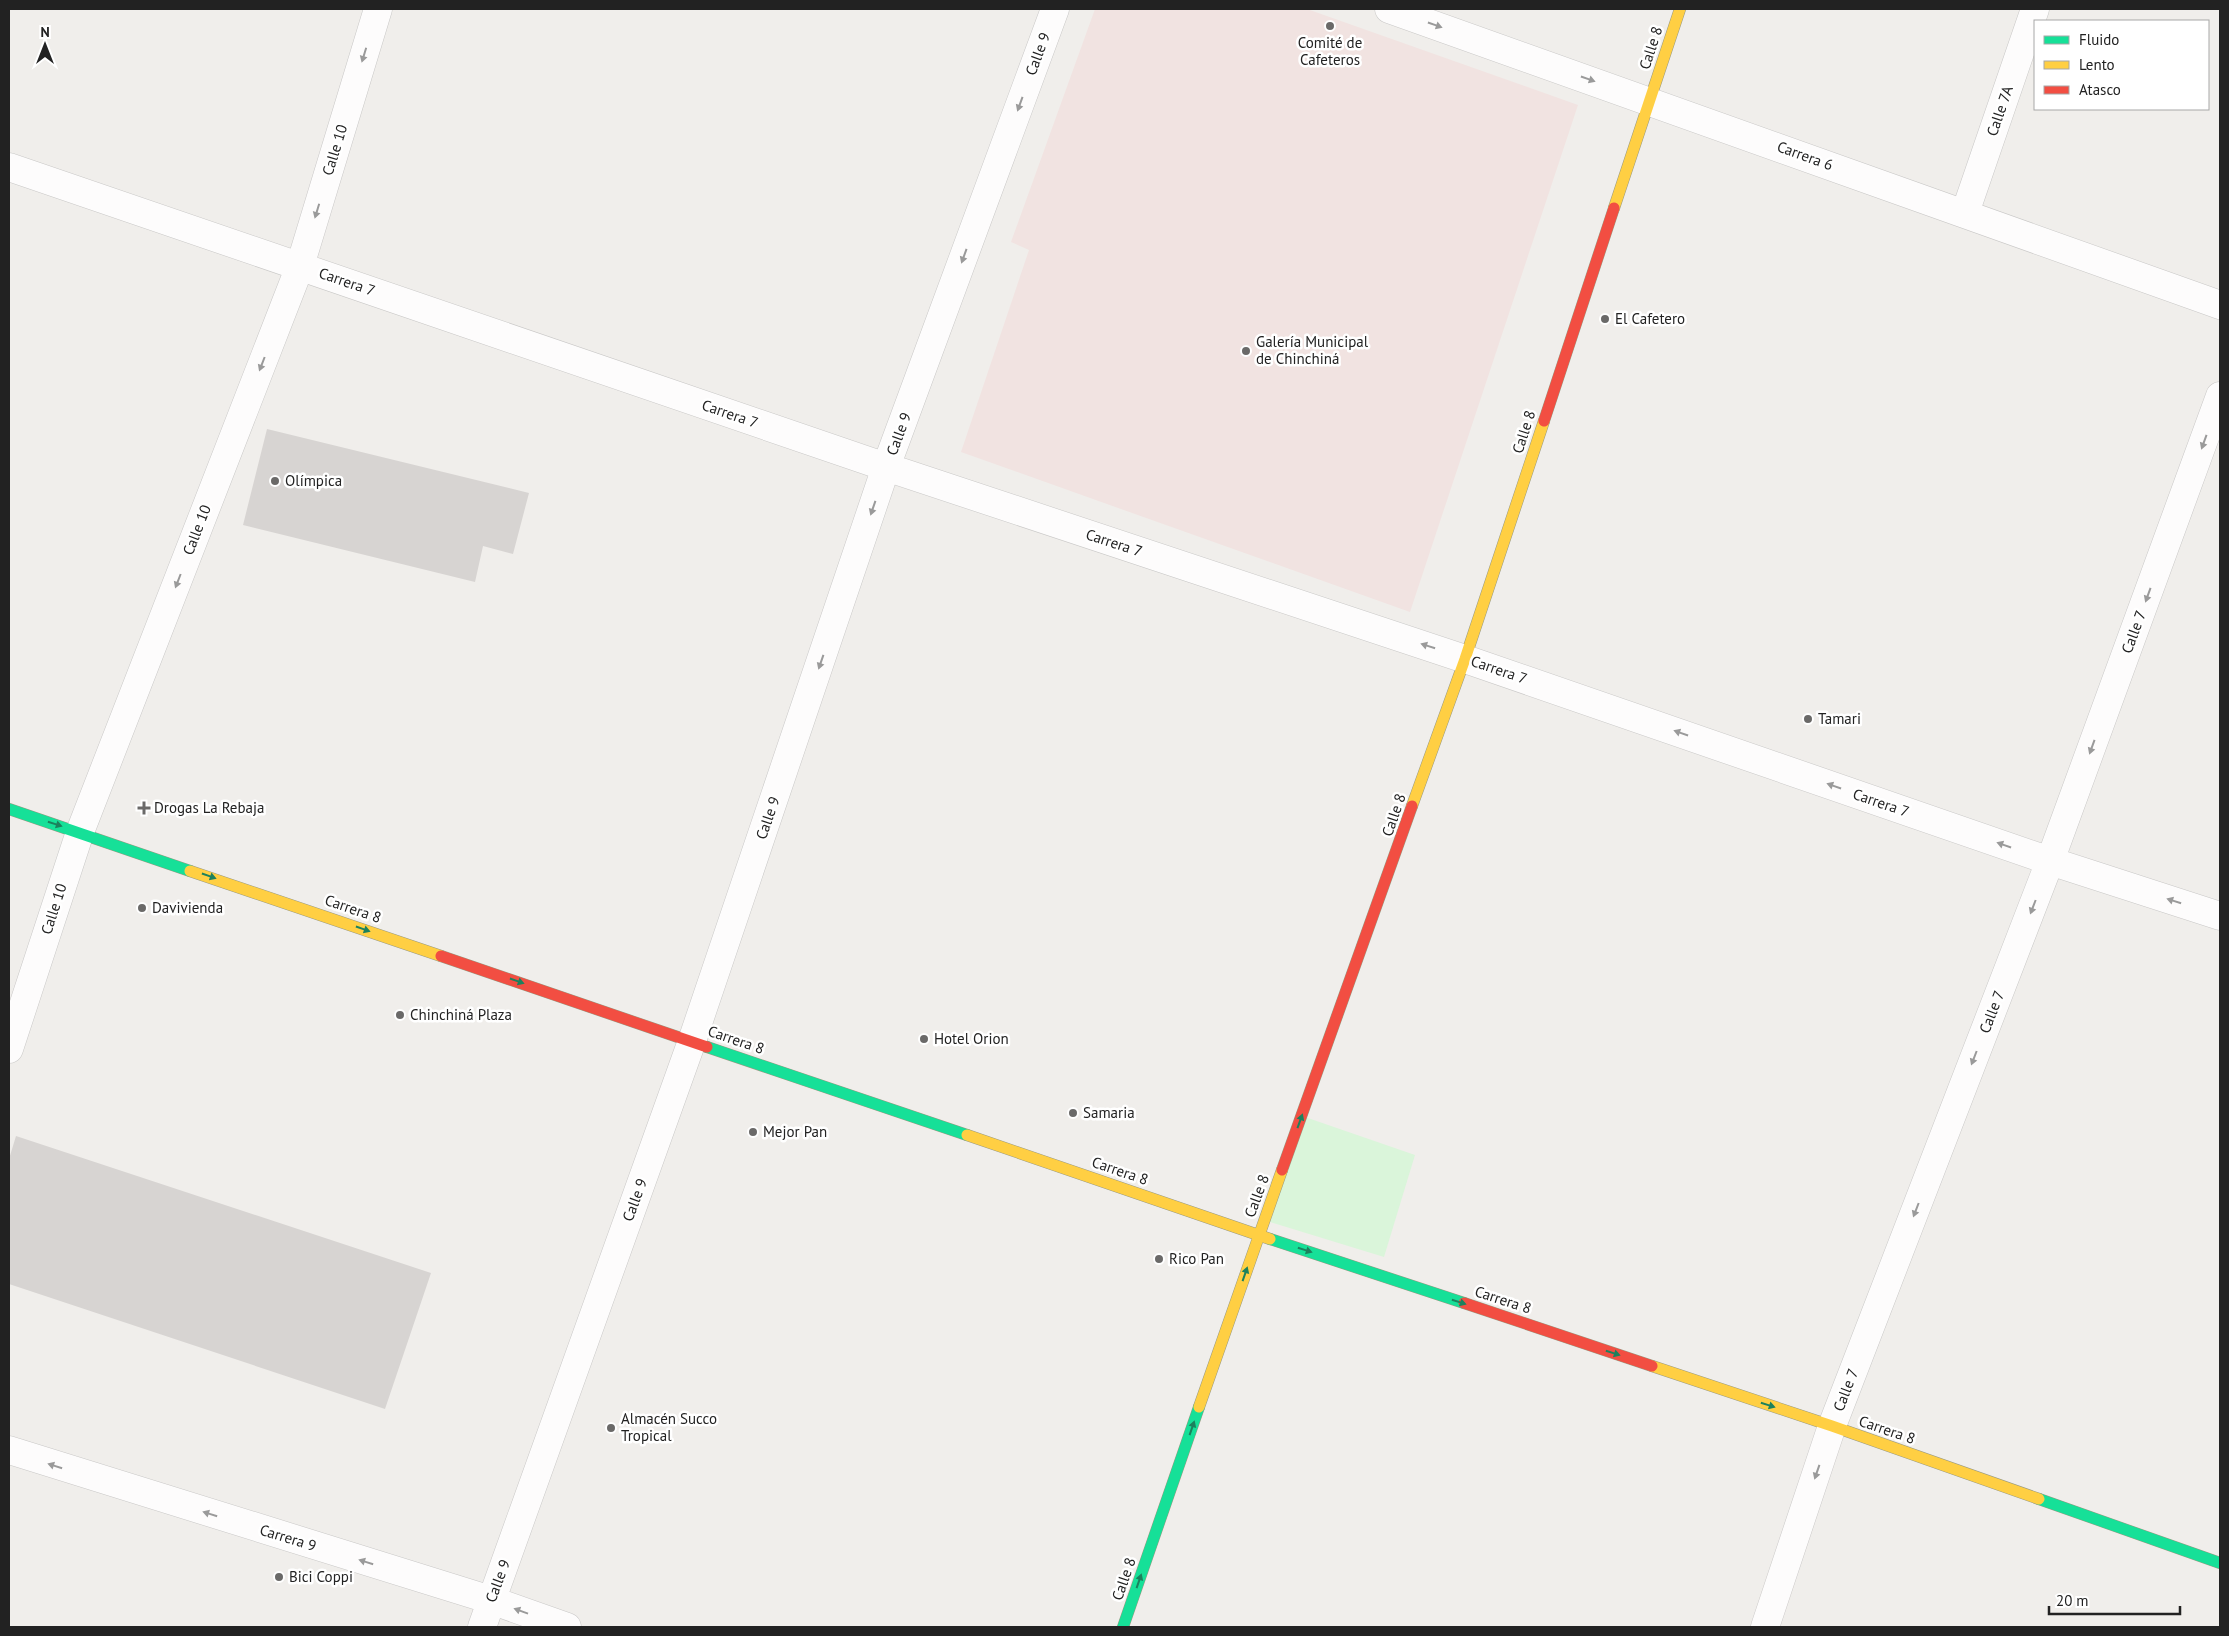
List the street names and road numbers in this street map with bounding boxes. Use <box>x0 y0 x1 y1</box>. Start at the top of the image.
street label: Calle 8 <box>1635 24 1666 72</box>
street label: Calle 9 <box>1021 30 1054 78</box>
street label: Calle 7A <box>1982 83 2017 139</box>
street label: Calle 10 <box>318 122 351 178</box>
street label: Carrera 6 <box>1775 137 1836 174</box>
street label: Carrera 7 <box>317 263 378 300</box>
street label: Carrera 7 <box>700 395 761 432</box>
street label: Calle 8 <box>1508 408 1539 456</box>
street label: Calle 9 <box>882 410 915 458</box>
street label: Calle 10 <box>178 502 215 558</box>
street label: Carrera 7 <box>1083 524 1145 561</box>
street label: Calle 7 <box>2117 608 2150 656</box>
street label: Carrera 7 <box>1469 651 1530 688</box>
street label: Carrera 7 <box>1851 784 1912 821</box>
street label: Calle 8 <box>1377 791 1410 839</box>
street label: Calle 9 <box>751 794 784 842</box>
street label: Calle 10 <box>36 881 71 937</box>
street label: Carrera 8 <box>323 890 384 927</box>
street label: Calle 7 <box>1975 988 2008 1036</box>
street label: Carrera 8 <box>706 1021 767 1058</box>
street label: Carrera 8 <box>1090 1152 1151 1189</box>
street label: Calle 8 <box>1240 1172 1273 1220</box>
street label: Calle 9 <box>618 1176 651 1224</box>
street label: Carrera 8 <box>1472 1281 1534 1318</box>
street label: Calle 7 <box>1829 1366 1862 1414</box>
street label: Carrera 8 <box>1857 1411 1918 1448</box>
street label: Carrera 9 <box>257 1520 319 1555</box>
street label: Calle 8 <box>1107 1555 1140 1603</box>
street label: Calle 9 <box>481 1557 514 1605</box>

